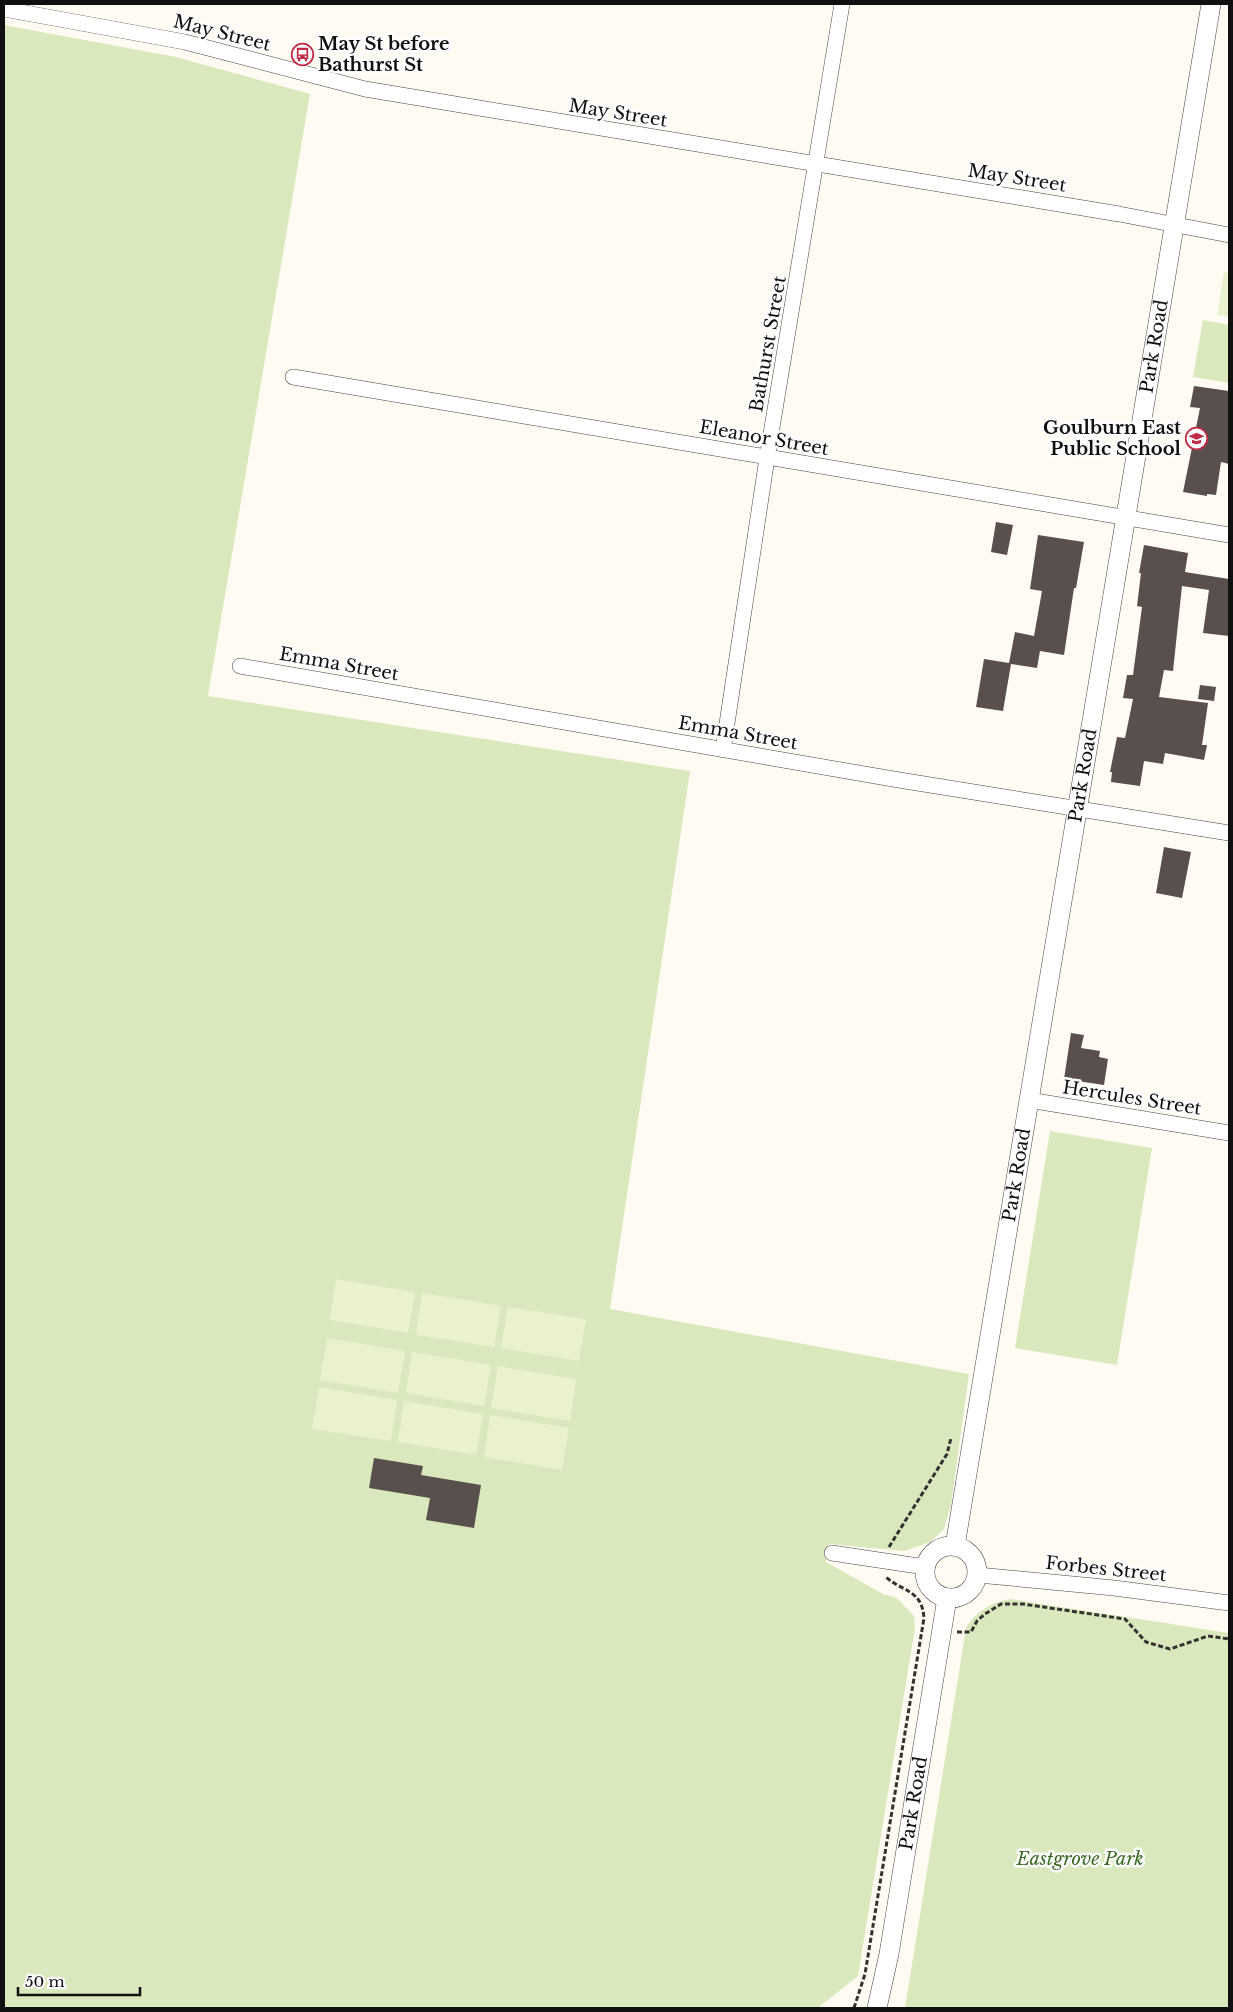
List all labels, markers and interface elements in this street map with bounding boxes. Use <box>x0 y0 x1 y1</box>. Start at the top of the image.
street label: May Street <box>171 10 273 56</box>
place label: May St before Bathurst St <box>318 33 450 76</box>
bus stop icon: May St before Bathurst St <box>290 42 314 66</box>
street label: May Street <box>567 94 669 132</box>
street label: May Street <box>966 159 1068 197</box>
street label: Bathurst Street <box>745 274 791 414</box>
street label: Park Road <box>1136 298 1173 395</box>
street label: Eleanor Street <box>698 416 831 460</box>
place label: Goulburn East Public School <box>1043 417 1182 460</box>
school or university icon: Goulburn East Public School <box>1185 426 1209 450</box>
street label: Emma Street <box>278 643 401 685</box>
street label: Emma Street <box>677 712 800 754</box>
street label: Park Road <box>1064 727 1102 824</box>
street label: Hercules Street <box>1061 1076 1203 1120</box>
street label: Park Road <box>998 1127 1035 1224</box>
street label: Forbes Street <box>1045 1552 1168 1586</box>
street label: Park Road <box>895 1755 932 1852</box>
park label: Eastgrove Park <box>1015 1848 1144 1870</box>
scale bar <box>18 1964 140 1996</box>
text: 50 m <box>25 1972 65 1991</box>

